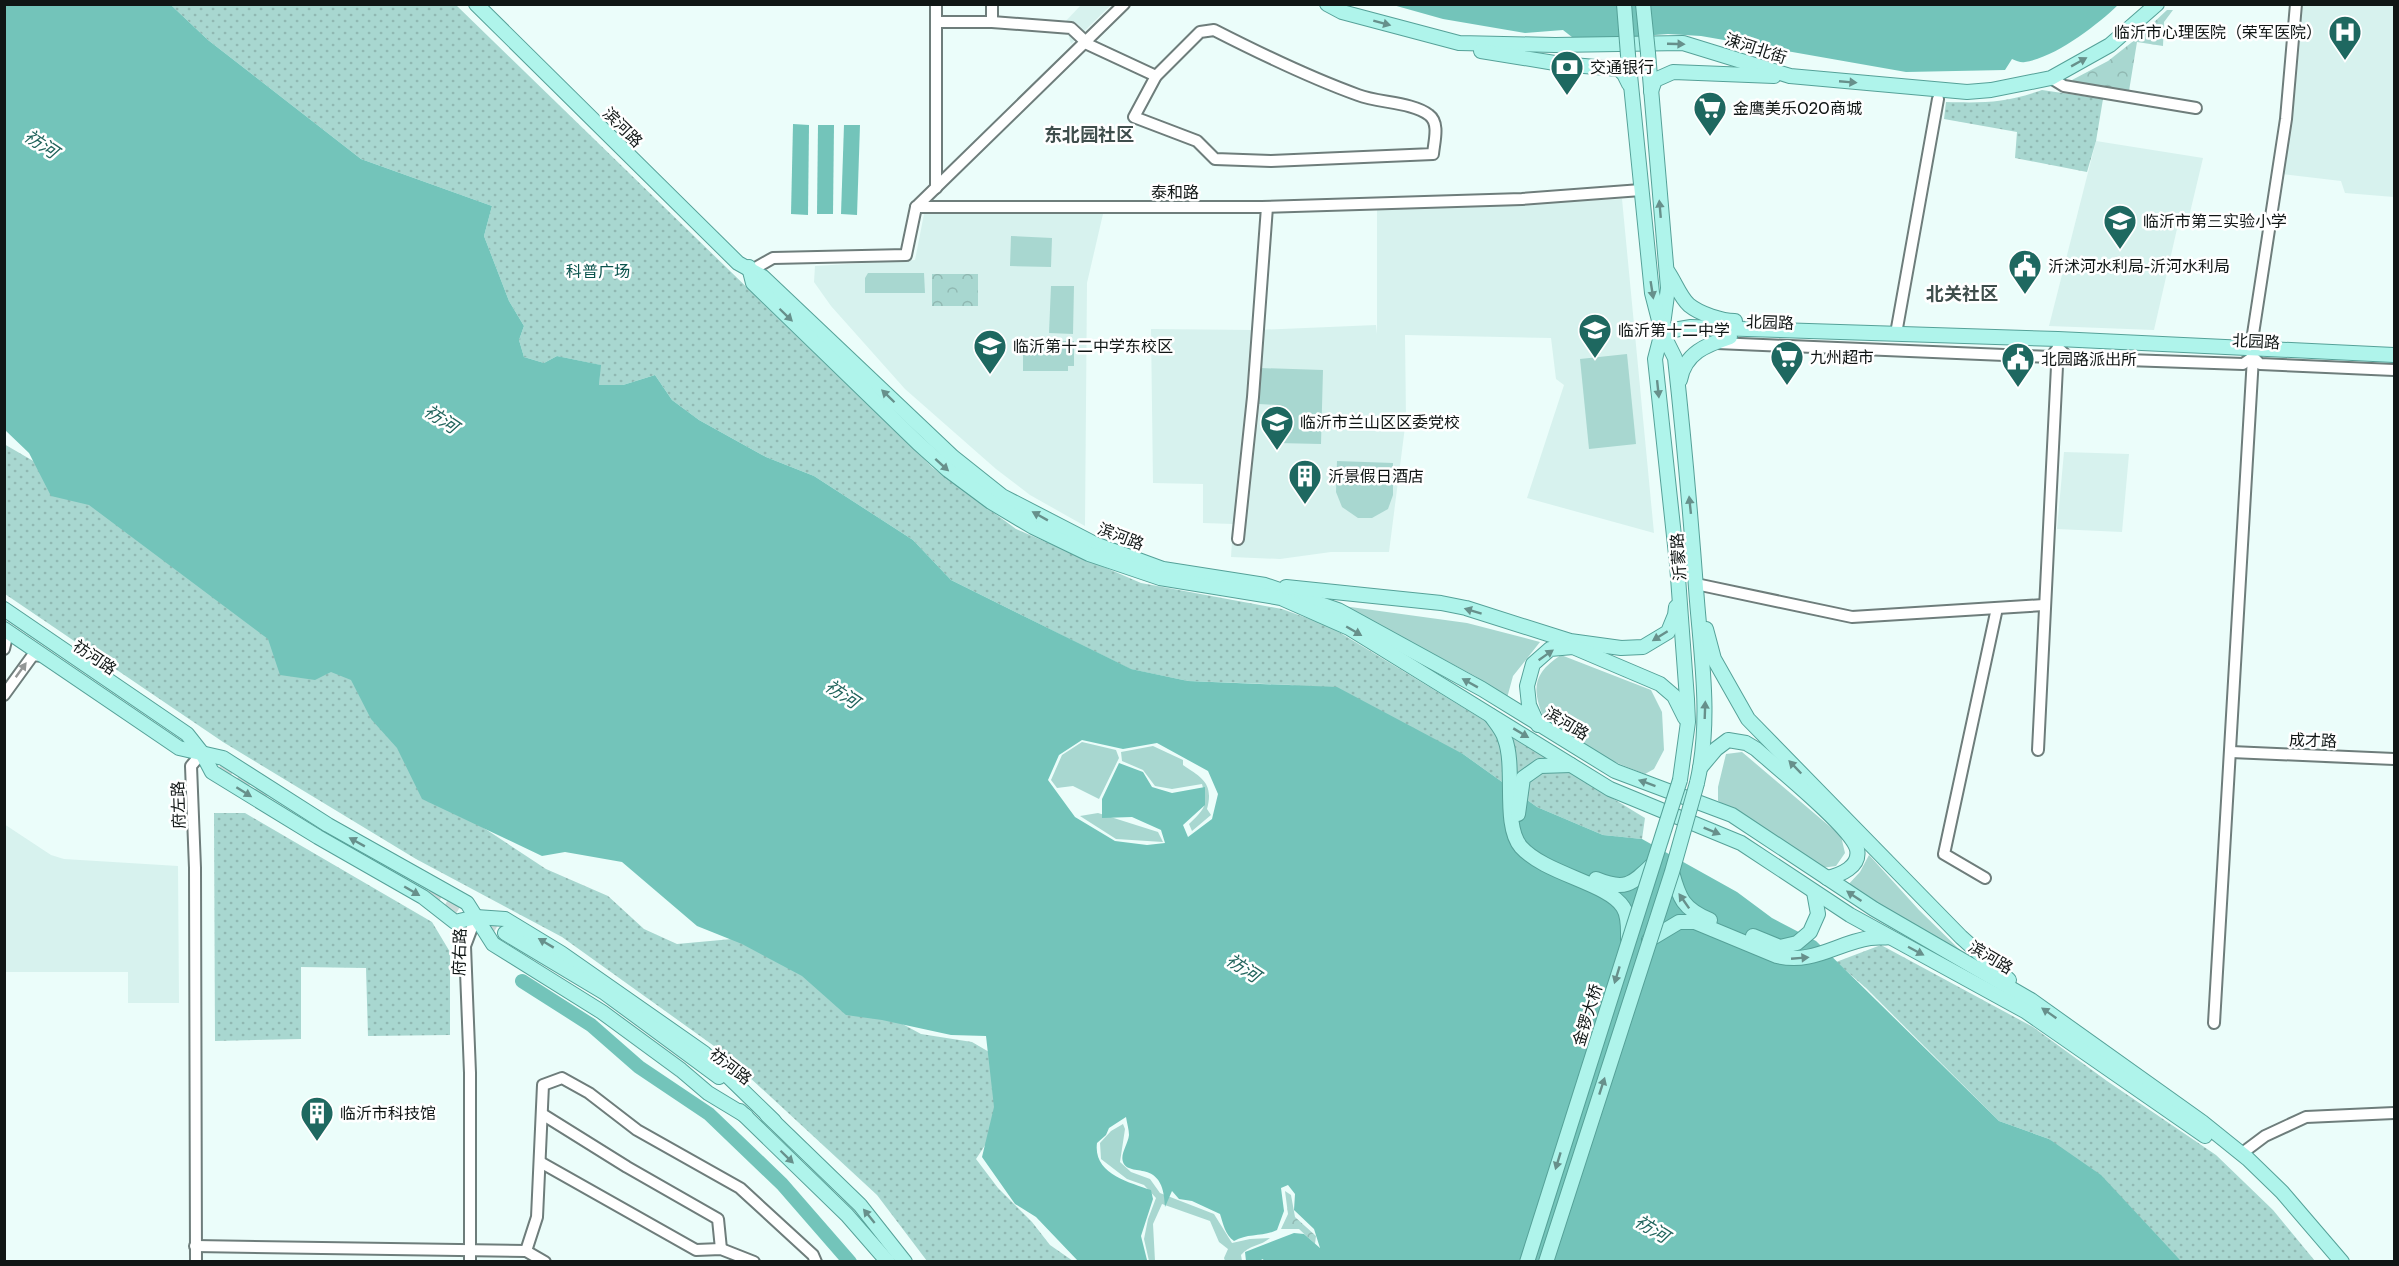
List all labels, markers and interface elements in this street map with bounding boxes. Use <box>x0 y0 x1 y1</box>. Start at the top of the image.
hospital icon: 临沂市心理医院（荣军医院） <box>2327 14 2363 61</box>
one-way arrow <box>1373 18 1392 28</box>
place label: 临沂市心理医院（荣军医院） <box>2114 22 2322 42</box>
street label: 涑河北街 <box>1722 29 1790 67</box>
one-way arrow <box>1667 39 1686 49</box>
bank icon: 交通银行 <box>1549 49 1585 96</box>
place label: 交通银行 <box>1590 57 1654 77</box>
one-way arrow <box>2071 57 2088 67</box>
one-way arrow <box>1839 77 1858 86</box>
supermarket icon: 金鹰美乐O2O商城 <box>1692 90 1728 137</box>
place label: 金鹰美乐O2O商城 <box>1733 98 1862 118</box>
street label: 滨河路 <box>599 103 647 151</box>
district label: 东北园社区 <box>1044 123 1134 145</box>
water label: 祊河 <box>20 124 65 164</box>
street label: 泰和路 <box>1151 182 1199 202</box>
one-way arrow <box>1655 199 1665 218</box>
school or university icon: 临沂市第三实验小学 <box>2102 203 2138 250</box>
place label: 临沂市第三实验小学 <box>2143 211 2287 231</box>
public building icon: 沂沭河水利局-沂河水利局 <box>2007 248 2043 295</box>
place label: 沂沭河水利局-沂河水利局 <box>2048 256 2230 276</box>
park label: 科普广场 <box>566 261 630 281</box>
one-way arrow <box>1648 281 1657 300</box>
district label: 北关社区 <box>1926 282 1998 304</box>
one-way arrow <box>779 307 793 321</box>
street label: 北园路 <box>1746 311 1794 333</box>
school or university icon: 临沂第十二中学 <box>1577 312 1613 359</box>
place label: 临沂第十二中学 <box>1618 320 1730 340</box>
school or university icon: 临沂第十二中学东校区 <box>972 328 1008 375</box>
street label: 北园路 <box>2232 330 2280 352</box>
place label: 临沂第十二中学东校区 <box>1013 336 1173 356</box>
supermarket icon: 九州超市 <box>1769 339 1805 386</box>
public building icon: 北园路派出所 <box>2000 341 2036 388</box>
place label: 九州超市 <box>1810 347 1874 367</box>
place label: 北园路派出所 <box>2041 349 2137 369</box>
one-way arrow <box>1653 380 1663 399</box>
one-way arrow <box>881 389 896 403</box>
water label: 祊河 <box>420 399 465 439</box>
school or university icon: 临沂市兰山区区委党校 <box>1259 404 1295 451</box>
place label: 临沂市兰山区区委党校 <box>1300 412 1460 432</box>
one-way arrow <box>934 458 949 471</box>
building icon: 沂景假日酒店 <box>1287 458 1323 505</box>
place label: 沂景假日酒店 <box>1328 466 1424 486</box>
one-way arrow <box>1685 495 1695 514</box>
one-way arrow <box>1031 511 1048 521</box>
street label: 滨河路 <box>1095 518 1147 554</box>
street label: 沂蒙路 <box>1666 532 1690 582</box>
one-way arrow <box>1464 606 1482 615</box>
one-way arrow <box>1346 626 1362 637</box>
one-way arrow <box>1652 631 1668 642</box>
street label: 祊河路 <box>70 635 120 679</box>
one-way arrow <box>1537 649 1554 660</box>
one-way arrow <box>15 663 27 678</box>
water label: 祊河 <box>821 674 866 714</box>
one-way arrow <box>1462 678 1479 688</box>
one-way arrow <box>1700 700 1710 719</box>
street label: 滨河路 <box>1541 702 1593 744</box>
one-way arrow <box>1513 727 1529 738</box>
street label: 成才路 <box>2289 729 2337 751</box>
one-way arrow <box>1788 759 1802 774</box>
one-way arrow <box>1638 778 1656 787</box>
street label: 府左路 <box>167 781 189 829</box>
one-way arrow <box>236 786 252 797</box>
one-way arrow <box>1703 827 1721 836</box>
one-way arrow <box>349 837 366 847</box>
one-way arrow <box>403 886 420 896</box>
one-way arrow <box>1845 890 1862 901</box>
one-way arrow <box>1678 893 1690 909</box>
street label: 府右路 <box>448 928 470 976</box>
street label: 滨河路 <box>1965 936 2017 978</box>
one-way arrow <box>538 938 554 949</box>
one-way arrow <box>1907 946 1924 956</box>
water label: 祊河 <box>1222 948 1267 988</box>
one-way arrow <box>1790 954 1809 963</box>
one-way arrow <box>1612 966 1621 984</box>
street label: 金锣大桥 <box>1568 981 1606 1049</box>
one-way arrow <box>2041 1007 2057 1019</box>
street label: 祊河路 <box>706 1043 756 1089</box>
one-way arrow <box>1598 1077 1608 1095</box>
building icon: 临沂市科技馆 <box>299 1095 335 1142</box>
place label: 临沂市科技馆 <box>340 1103 436 1123</box>
one-way arrow <box>780 1149 794 1163</box>
one-way arrow <box>1553 1152 1562 1170</box>
one-way arrow <box>862 1208 875 1224</box>
water label: 祊河 <box>1631 1209 1676 1249</box>

